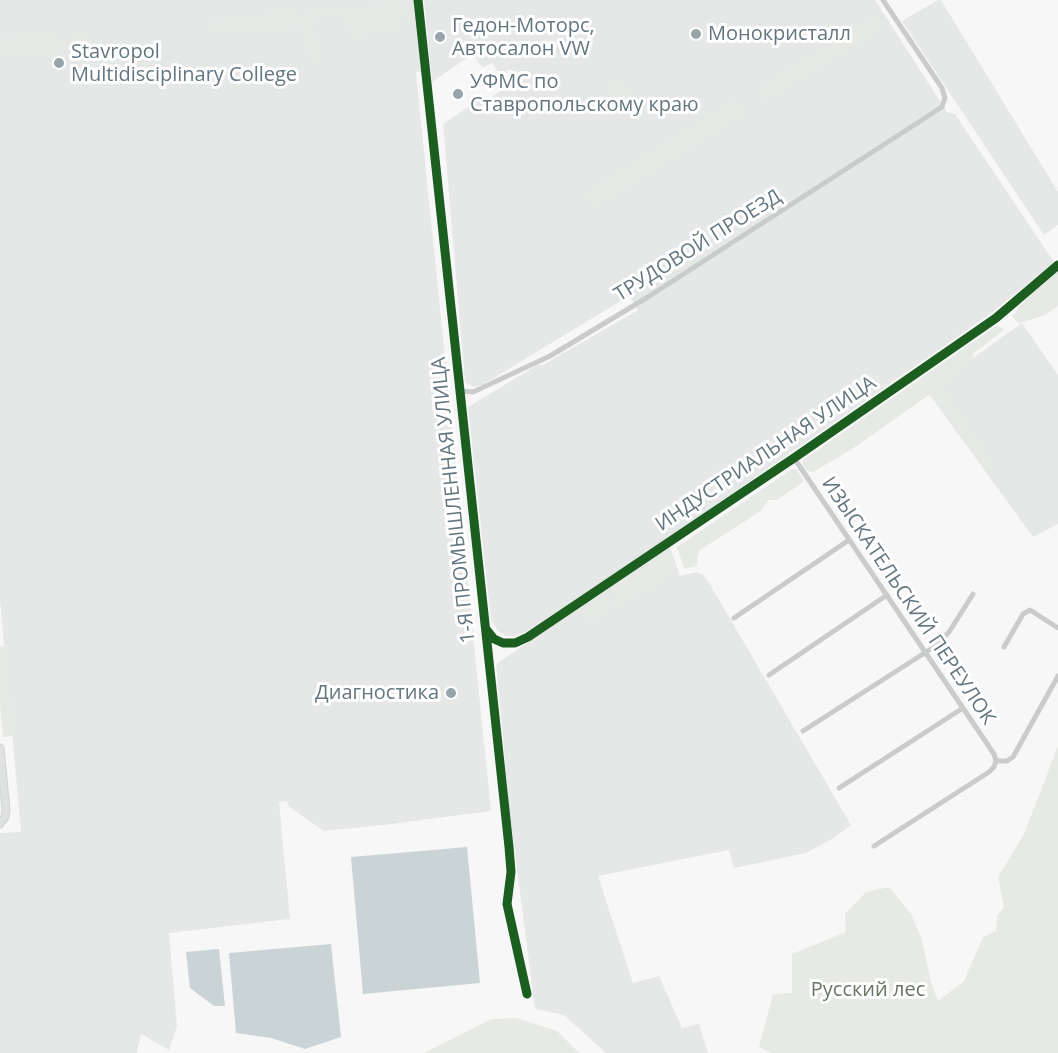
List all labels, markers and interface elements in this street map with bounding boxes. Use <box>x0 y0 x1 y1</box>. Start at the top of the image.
place label: Гедон-Моторс, Автосалон VW <box>452 14 595 61</box>
place label: Монокристалл <box>708 22 851 46</box>
marker: Монокристалл <box>689 27 703 41</box>
marker: Гедон-Моторс, Автосалон VW <box>433 30 447 44</box>
place label: Stavropol Multidisciplinary College <box>71 40 297 87</box>
marker: Stavropol Multidisciplinary College <box>52 56 66 70</box>
place label: УФМС по Ставропольскому краю <box>470 70 699 117</box>
marker: УФМС по Ставропольскому краю <box>451 87 465 101</box>
street label: ТРУДОВОЙ ПРОЕЗД <box>610 185 786 307</box>
street label: 1-Я ПРОМЫШЛЕННАЯ УЛИЦА <box>427 356 481 644</box>
street label: ИНДУСТРИАЛЬНАЯ УЛИЦА <box>651 371 881 537</box>
street label: ИЗЫСКАТЕЛЬСКИЙ ПЕРЕУЛОК <box>816 473 1000 729</box>
place label: Диагностика <box>315 681 439 705</box>
marker: Диагностика <box>444 686 458 700</box>
park label: Русский лес <box>811 978 925 1002</box>

